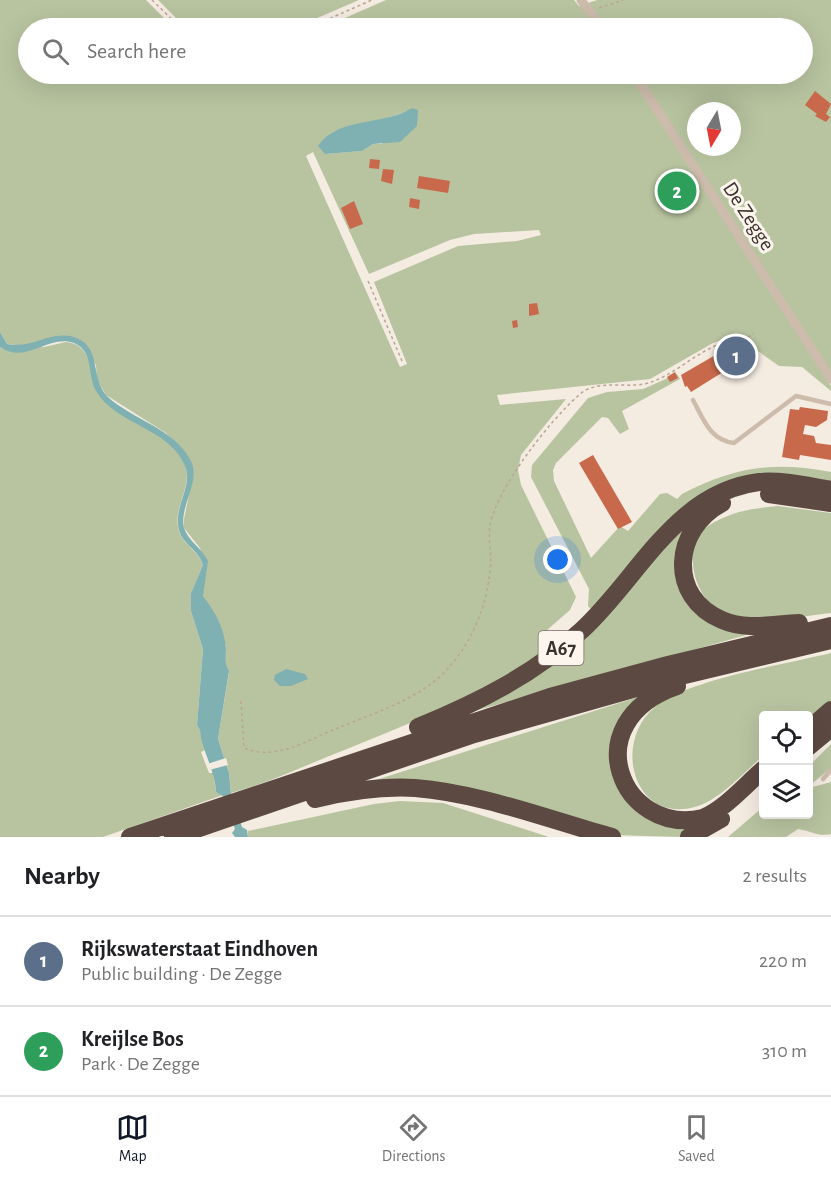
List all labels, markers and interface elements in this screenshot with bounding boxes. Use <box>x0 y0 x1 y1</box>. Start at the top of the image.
search box <box>18 18 813 84</box>
icon: search <box>39 35 72 68</box>
text: Search here <box>87 40 186 62</box>
north arrow <box>687 102 741 156</box>
pin: 2 <box>658 168 696 213</box>
street label: De Zegge <box>719 178 778 254</box>
pin: 1 <box>716 334 756 378</box>
your location <box>543 545 572 574</box>
road number: A67 <box>538 631 584 665</box>
map controls <box>759 711 813 819</box>
button: locate <box>759 711 813 765</box>
button: layers <box>759 765 813 819</box>
text: Nearby <box>24 863 100 889</box>
text: 2 results <box>743 866 807 886</box>
text: Rijkswaterstaat Eindhoven <box>81 938 318 960</box>
text: 1 <box>40 951 47 971</box>
text: 220 m <box>759 951 807 971</box>
text: Public building · De Zegge <box>81 964 282 984</box>
text: Kreijlse Bos <box>81 1028 184 1050</box>
text: 2 <box>39 1041 48 1061</box>
text: 310 m <box>762 1041 807 1061</box>
text: Park · De Zegge <box>81 1054 200 1074</box>
tab: Map <box>116 1111 149 1166</box>
tab: Directions <box>382 1111 446 1166</box>
tab: Saved <box>678 1111 715 1166</box>

